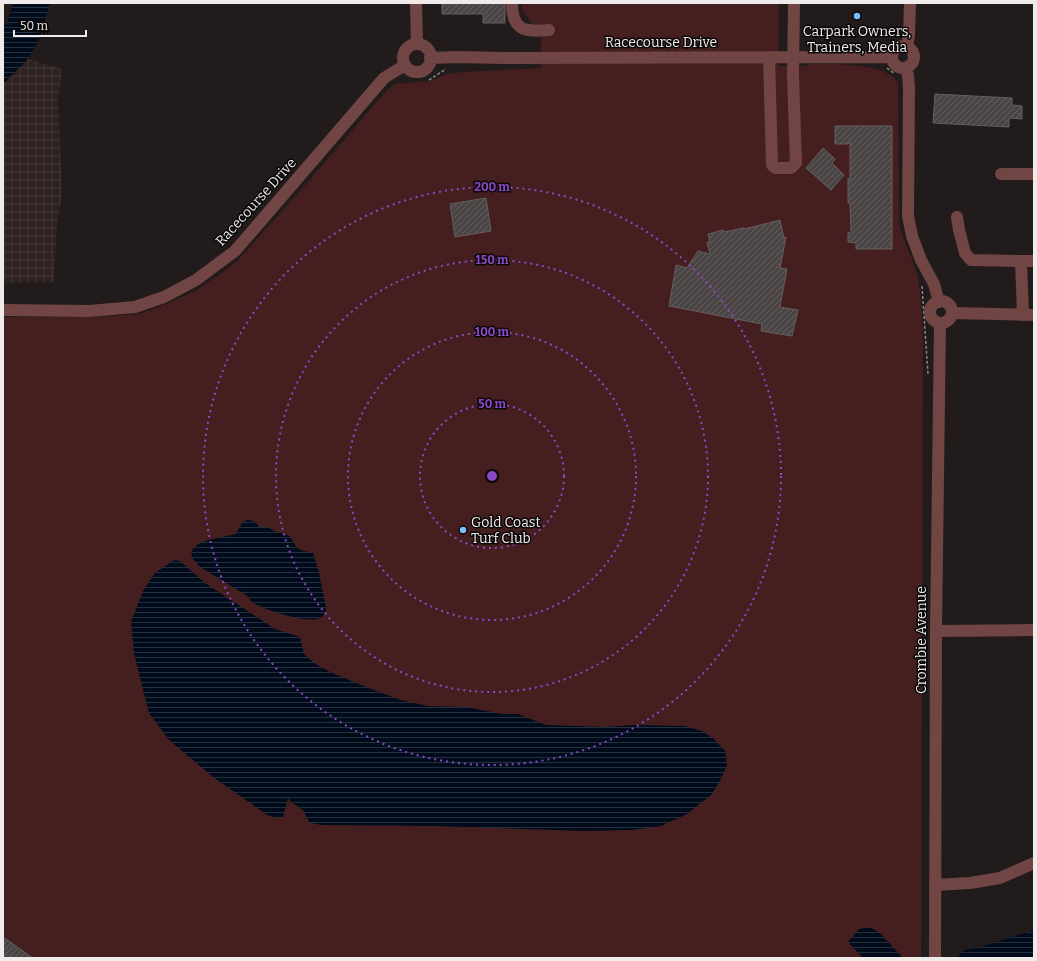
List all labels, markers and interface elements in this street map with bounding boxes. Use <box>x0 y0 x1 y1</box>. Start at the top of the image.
marker: Carpark Owners, Trainers, Media <box>852 11 862 21</box>
scale bar <box>14 12 86 38</box>
text: 50 m <box>20 19 49 33</box>
place label: Carpark Owners, Trainers, Media <box>803 23 911 56</box>
street label: Racecourse Drive <box>605 34 717 51</box>
street label: Racecourse Drive <box>212 154 300 250</box>
text: 200 m <box>474 180 510 194</box>
text: 150 m <box>476 253 509 267</box>
text: 100 m <box>475 325 510 339</box>
text: 50 m <box>478 397 506 411</box>
centre of rings <box>485 469 499 483</box>
place label: Gold Coast Turf Club <box>471 514 541 547</box>
marker: Gold Coast Turf Club <box>458 525 468 535</box>
street label: Crombie Avenue <box>913 586 930 694</box>

